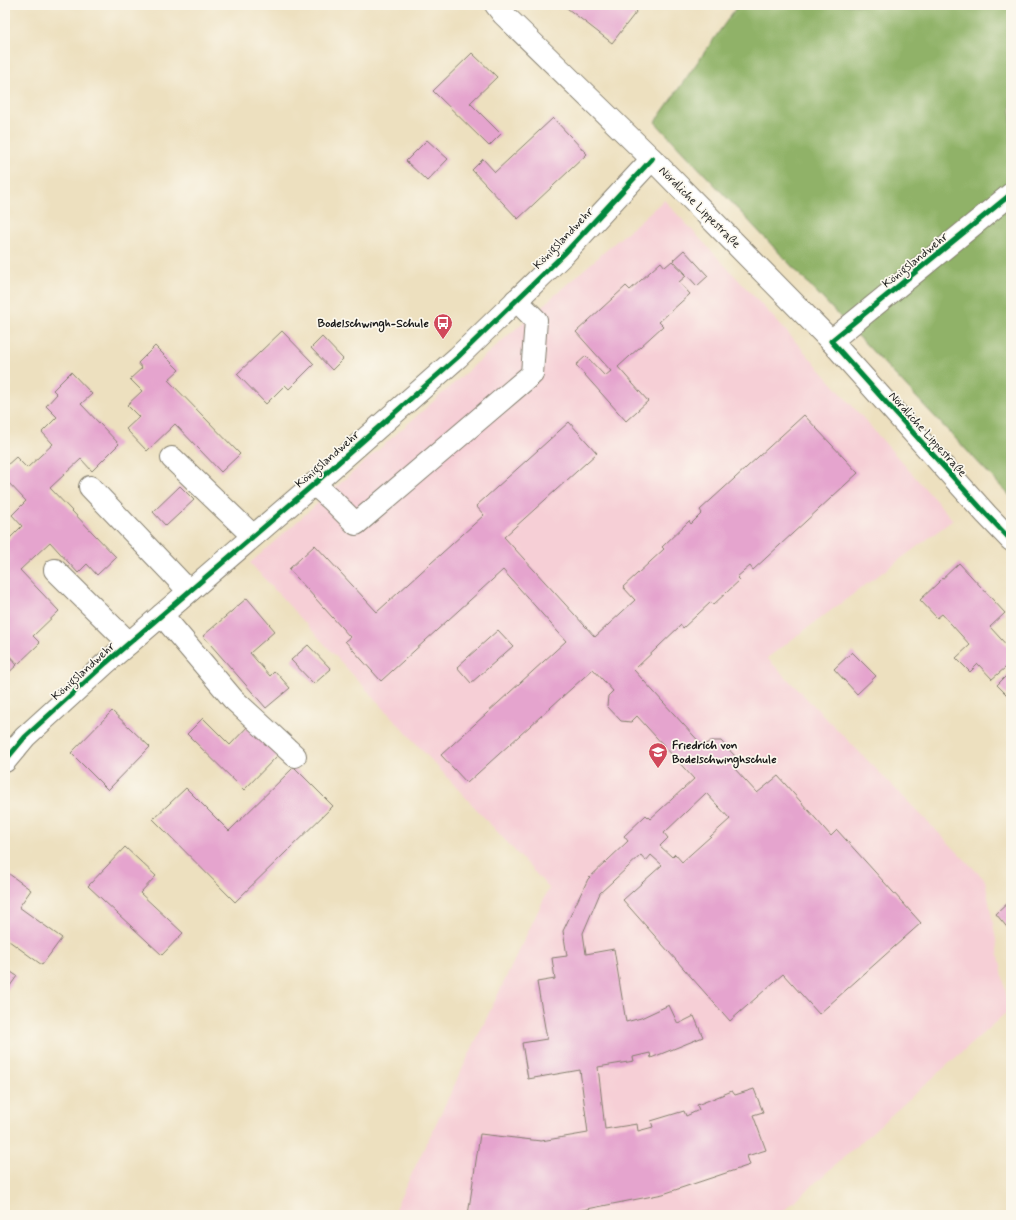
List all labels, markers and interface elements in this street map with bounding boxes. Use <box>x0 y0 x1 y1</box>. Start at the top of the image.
street label: Nördliche Lippestraße <box>655 163 744 252</box>
street label: Königslandwehr <box>530 204 598 274</box>
street label: Königslandwehr <box>879 229 953 293</box>
bus stop icon: Bodelschwingh-Schule <box>432 312 454 340</box>
place label: Bodelschwingh-Schule <box>318 316 430 333</box>
street label: Nördliche Lippestraße <box>885 389 970 481</box>
street label: Königslandwehr <box>292 427 364 493</box>
street label: Königslandwehr <box>48 639 120 705</box>
place label: Friedrich von Bodelschwinghschule <box>672 738 777 769</box>
school or university icon: Friedrich von Bodelschwinghschule <box>647 741 669 769</box>

